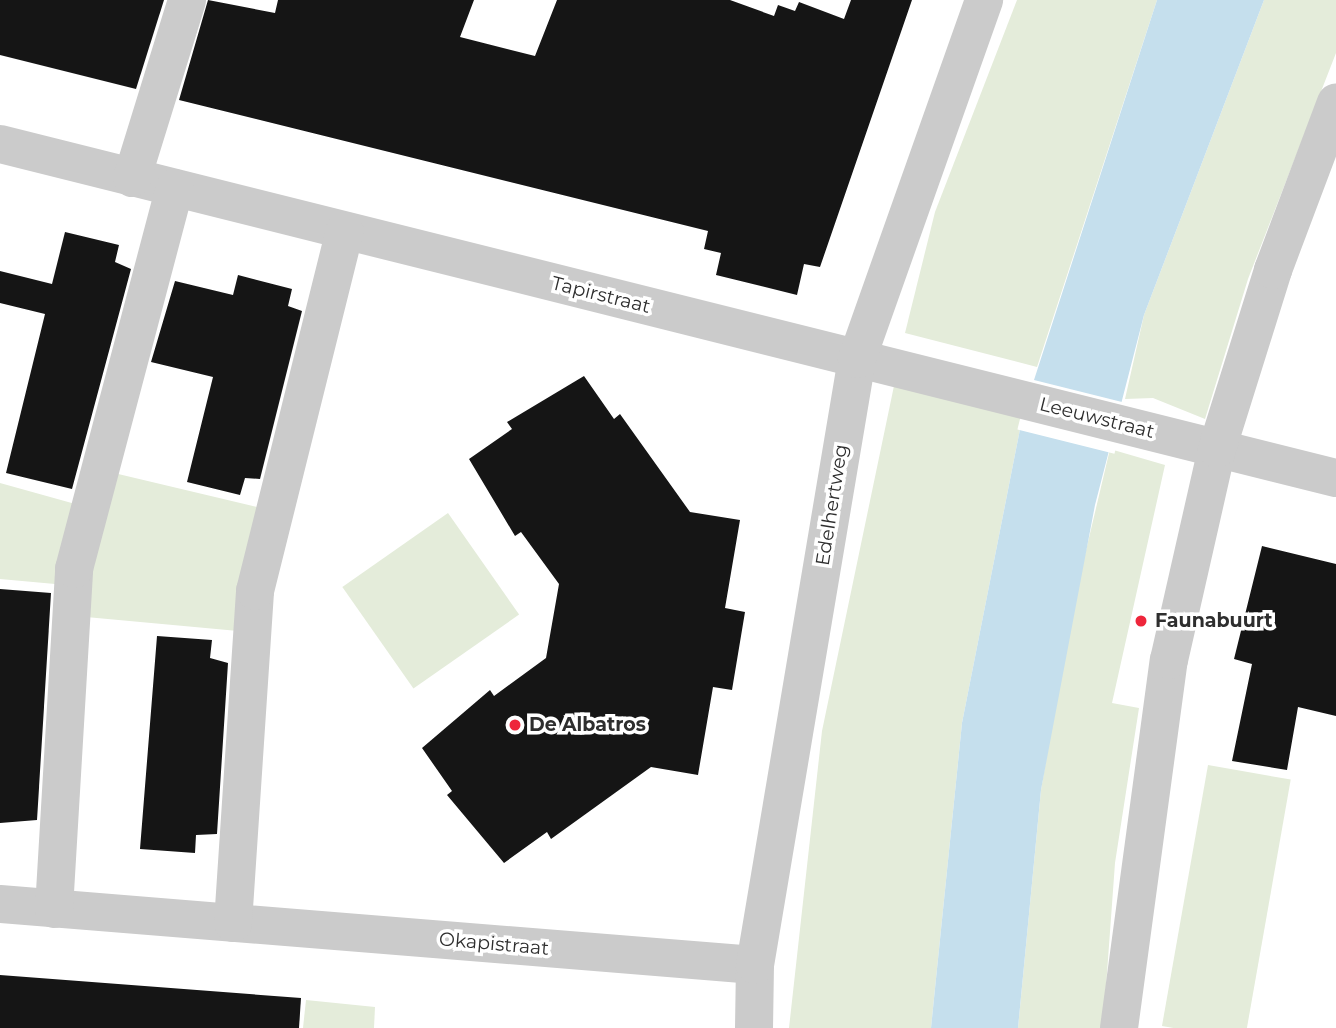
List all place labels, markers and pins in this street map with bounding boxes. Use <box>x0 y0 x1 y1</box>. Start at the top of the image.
place label: Faunabuurt <box>1155 610 1272 632</box>
marker: Faunabuurt <box>1133 613 1149 629</box>
place label: De Albatros <box>529 714 646 736</box>
marker: De Albatros <box>507 717 523 733</box>

